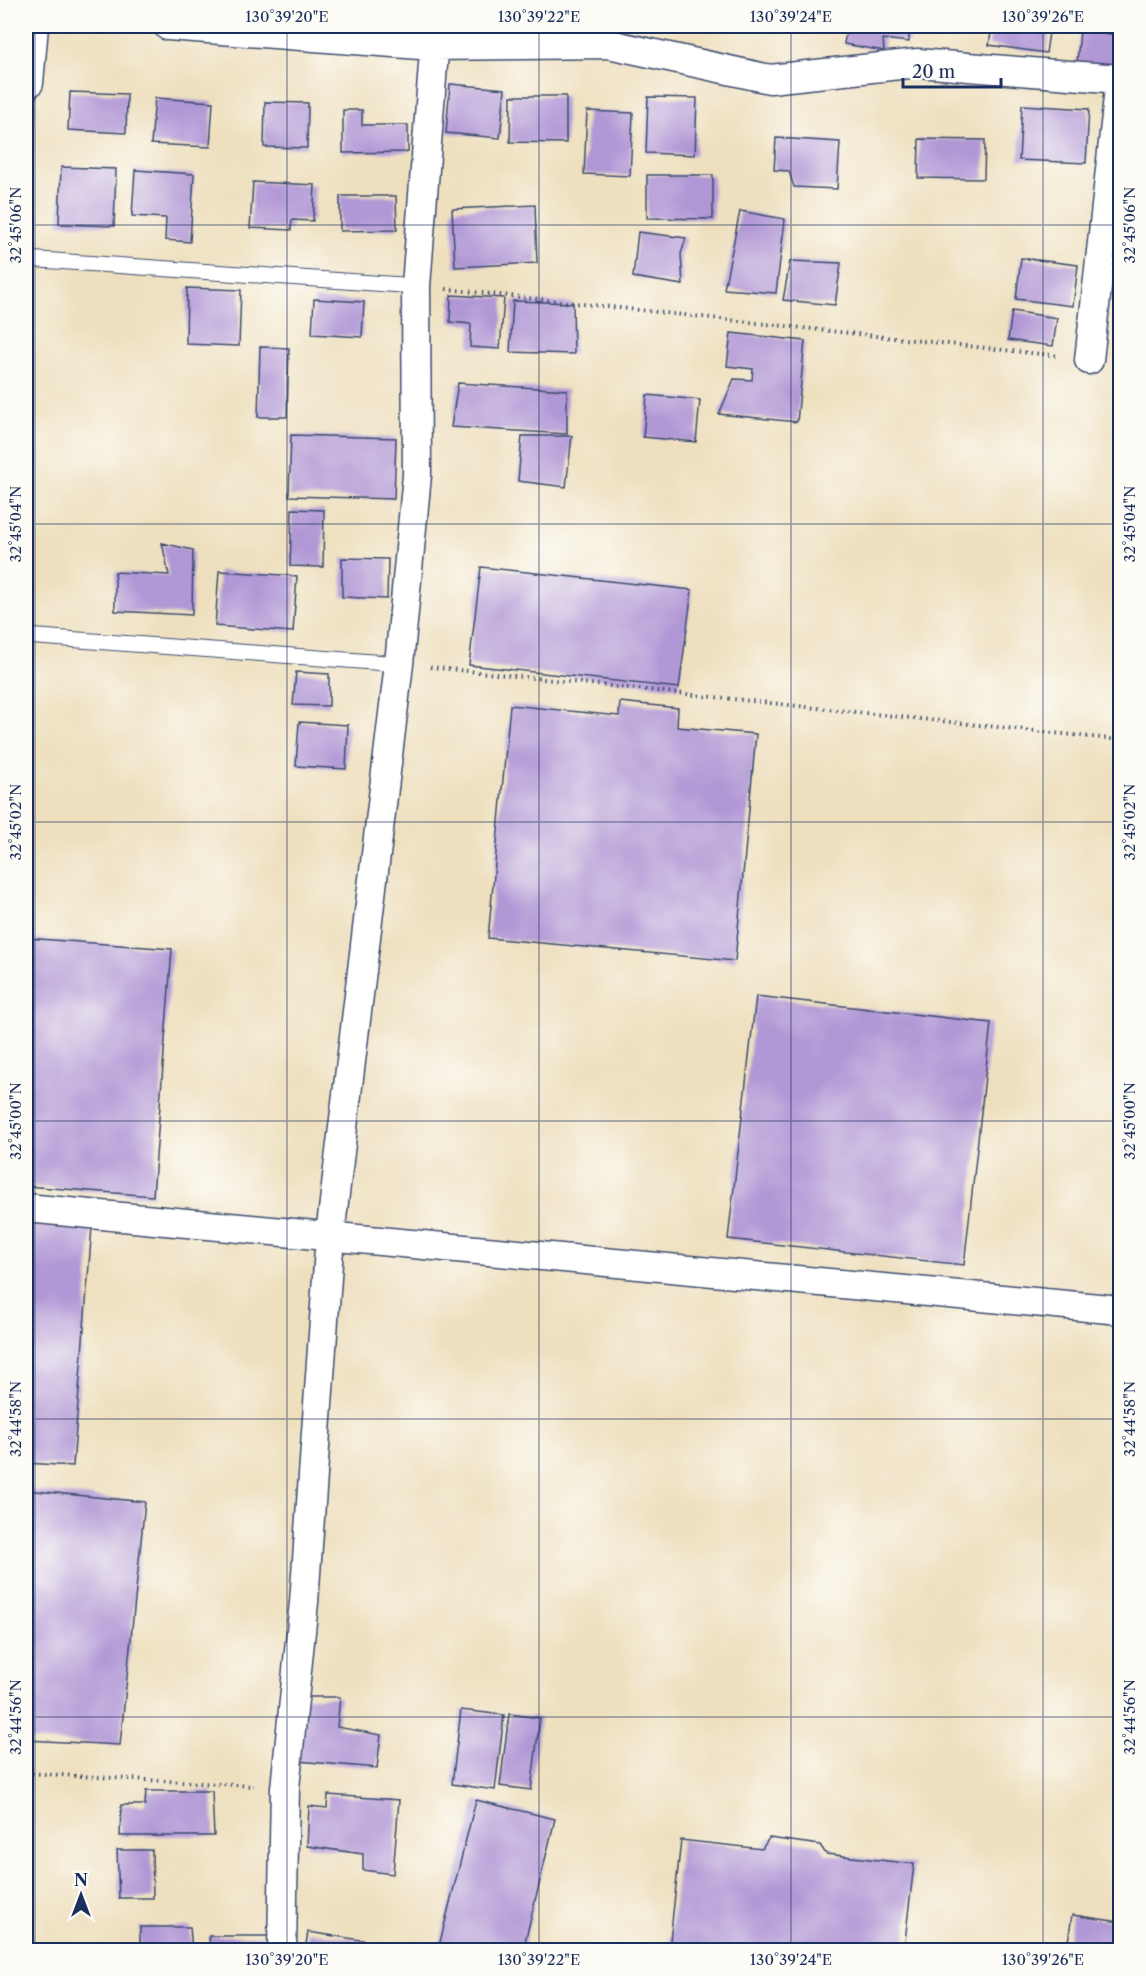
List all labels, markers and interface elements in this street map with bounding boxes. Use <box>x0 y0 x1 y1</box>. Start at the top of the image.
text: 130°39'20"E <box>245 7 329 26</box>
text: 130°39'22"E <box>498 7 580 26</box>
text: 130°39'24"E <box>750 7 832 26</box>
text: 130°39'26"E <box>1002 7 1084 26</box>
scale bar <box>903 51 1000 89</box>
text: 20 m <box>912 61 956 83</box>
text: 32°45'06"N <box>6 187 25 263</box>
text: 32°45'06"N <box>1120 187 1139 263</box>
text: 32°45'04"N <box>6 486 25 562</box>
text: 32°45'04"N <box>1120 486 1139 562</box>
text: 32°45'02"N <box>6 784 25 860</box>
text: 32°45'02"N <box>1120 784 1139 860</box>
text: 32°45'00"N <box>6 1082 25 1160</box>
text: 32°45'00"N <box>1120 1082 1139 1160</box>
text: 32°44'58"N <box>6 1381 25 1457</box>
text: 32°44'58"N <box>1120 1381 1139 1457</box>
text: 32°44'56"N <box>6 1679 25 1755</box>
text: 32°44'56"N <box>1120 1679 1139 1755</box>
north arrow <box>51 1865 111 1925</box>
text: N <box>74 1870 88 1890</box>
text: 130°39'20"E <box>245 1950 329 1969</box>
text: 130°39'22"E <box>498 1950 580 1969</box>
text: 130°39'24"E <box>750 1950 832 1969</box>
text: 130°39'26"E <box>1002 1950 1084 1969</box>

